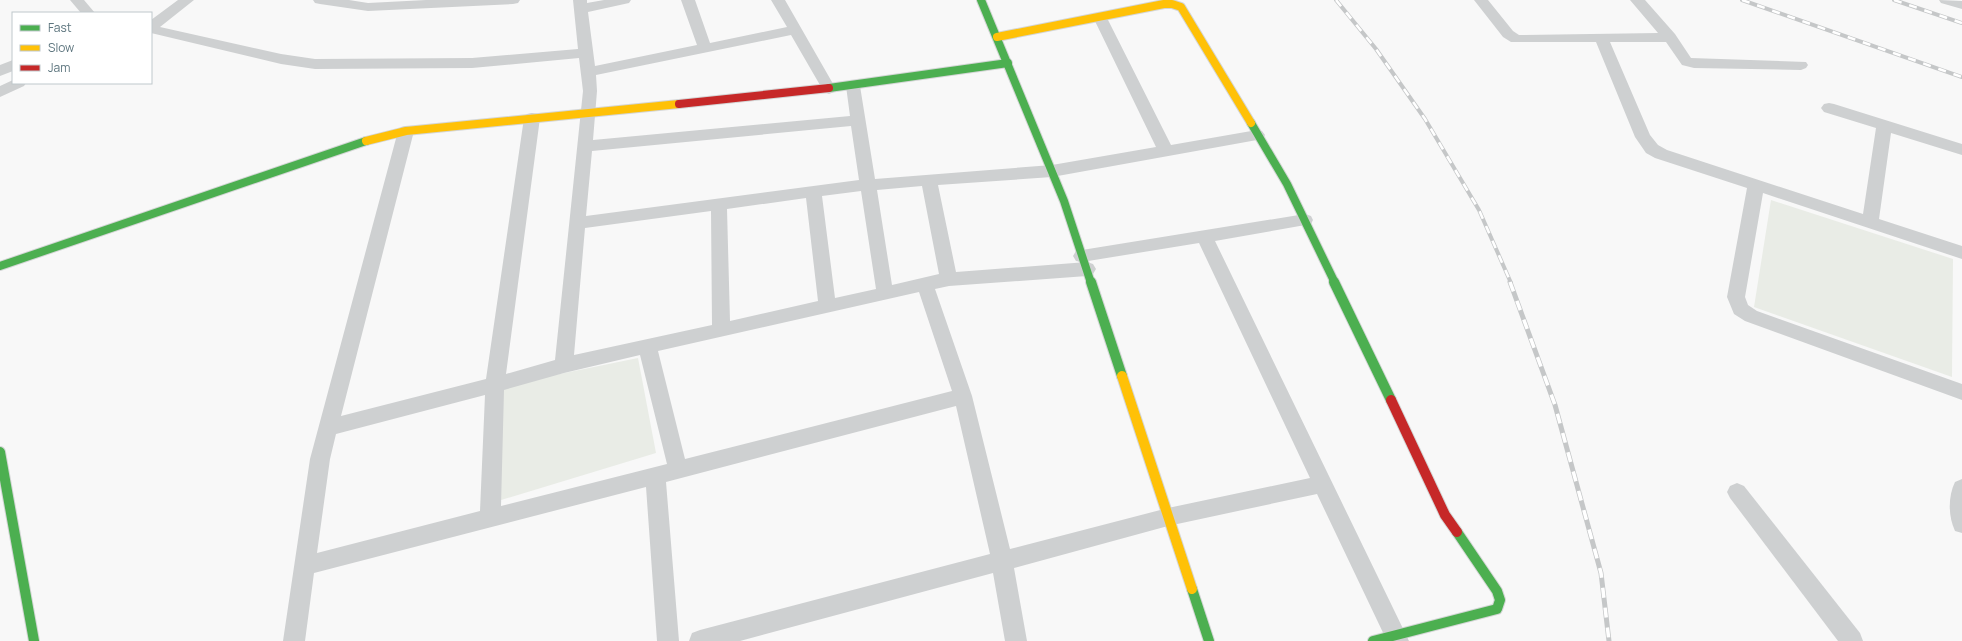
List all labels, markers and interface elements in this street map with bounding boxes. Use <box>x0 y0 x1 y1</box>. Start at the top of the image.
legend <box>12 12 152 84</box>
text: Fast <box>48 19 72 36</box>
text: Slow <box>48 39 74 56</box>
text: Jam <box>48 59 70 76</box>

